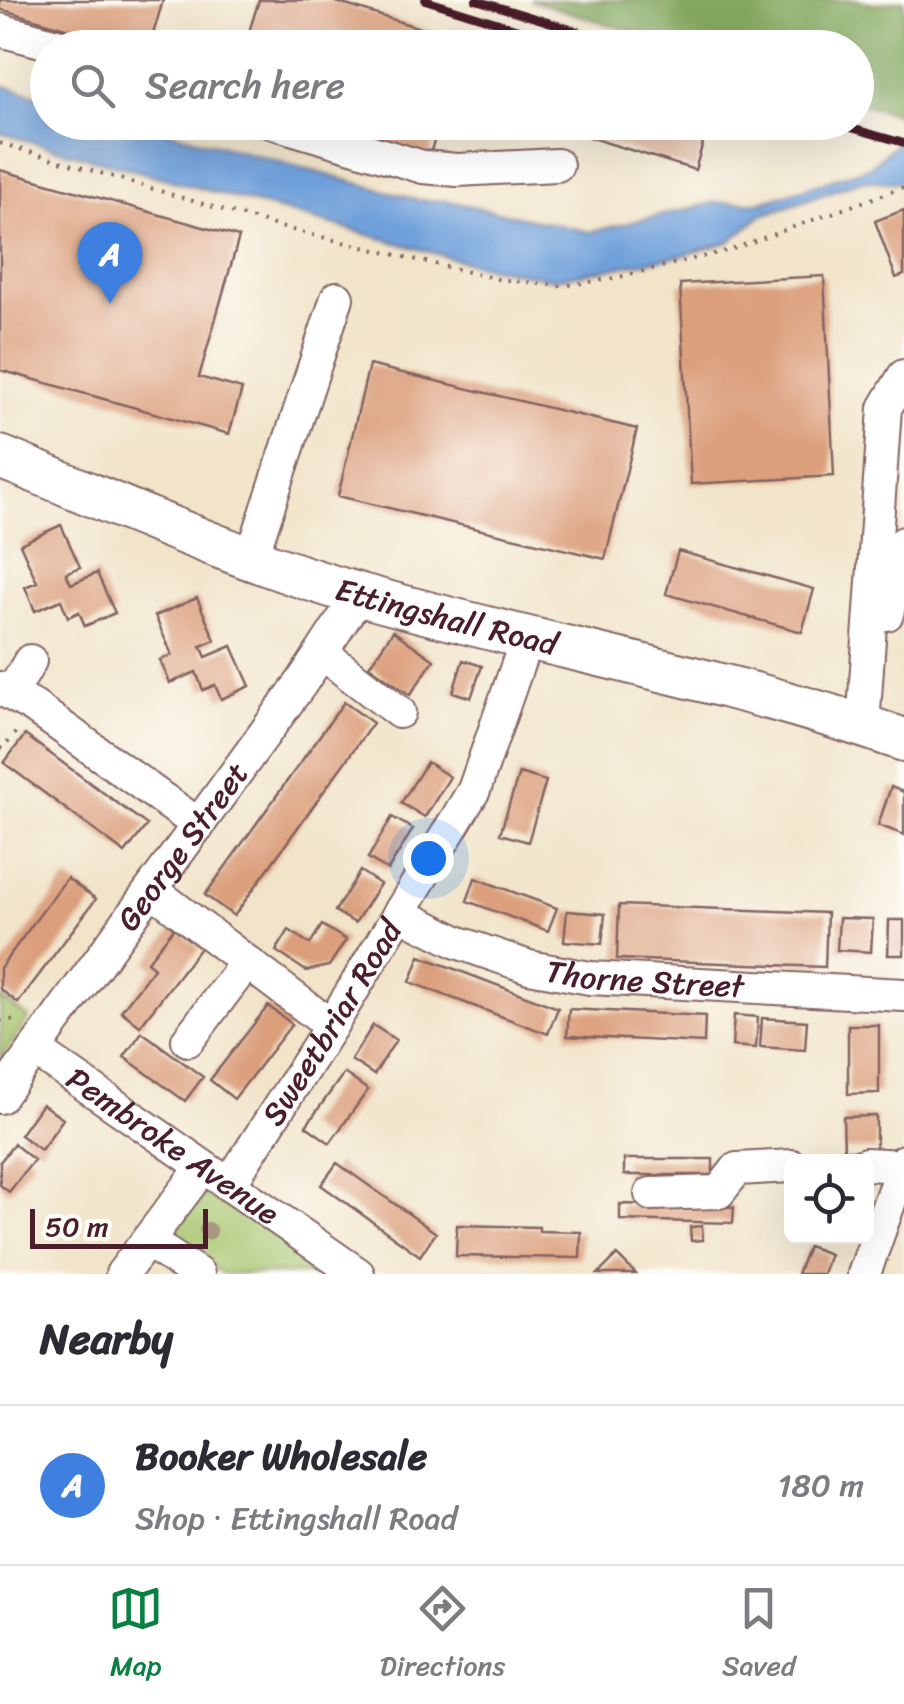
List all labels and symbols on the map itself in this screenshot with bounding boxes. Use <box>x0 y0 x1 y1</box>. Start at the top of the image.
pin: A <box>78 222 142 304</box>
street label: Ettingshall Road <box>328 561 565 674</box>
street label: George Street <box>101 750 264 944</box>
your location <box>403 833 454 884</box>
street label: Sweetbriar Road <box>246 907 419 1138</box>
street label: Thorne Street <box>541 943 746 1015</box>
street label: Pembroke Avenue <box>54 1051 292 1241</box>
scale bar <box>30 1204 208 1248</box>

